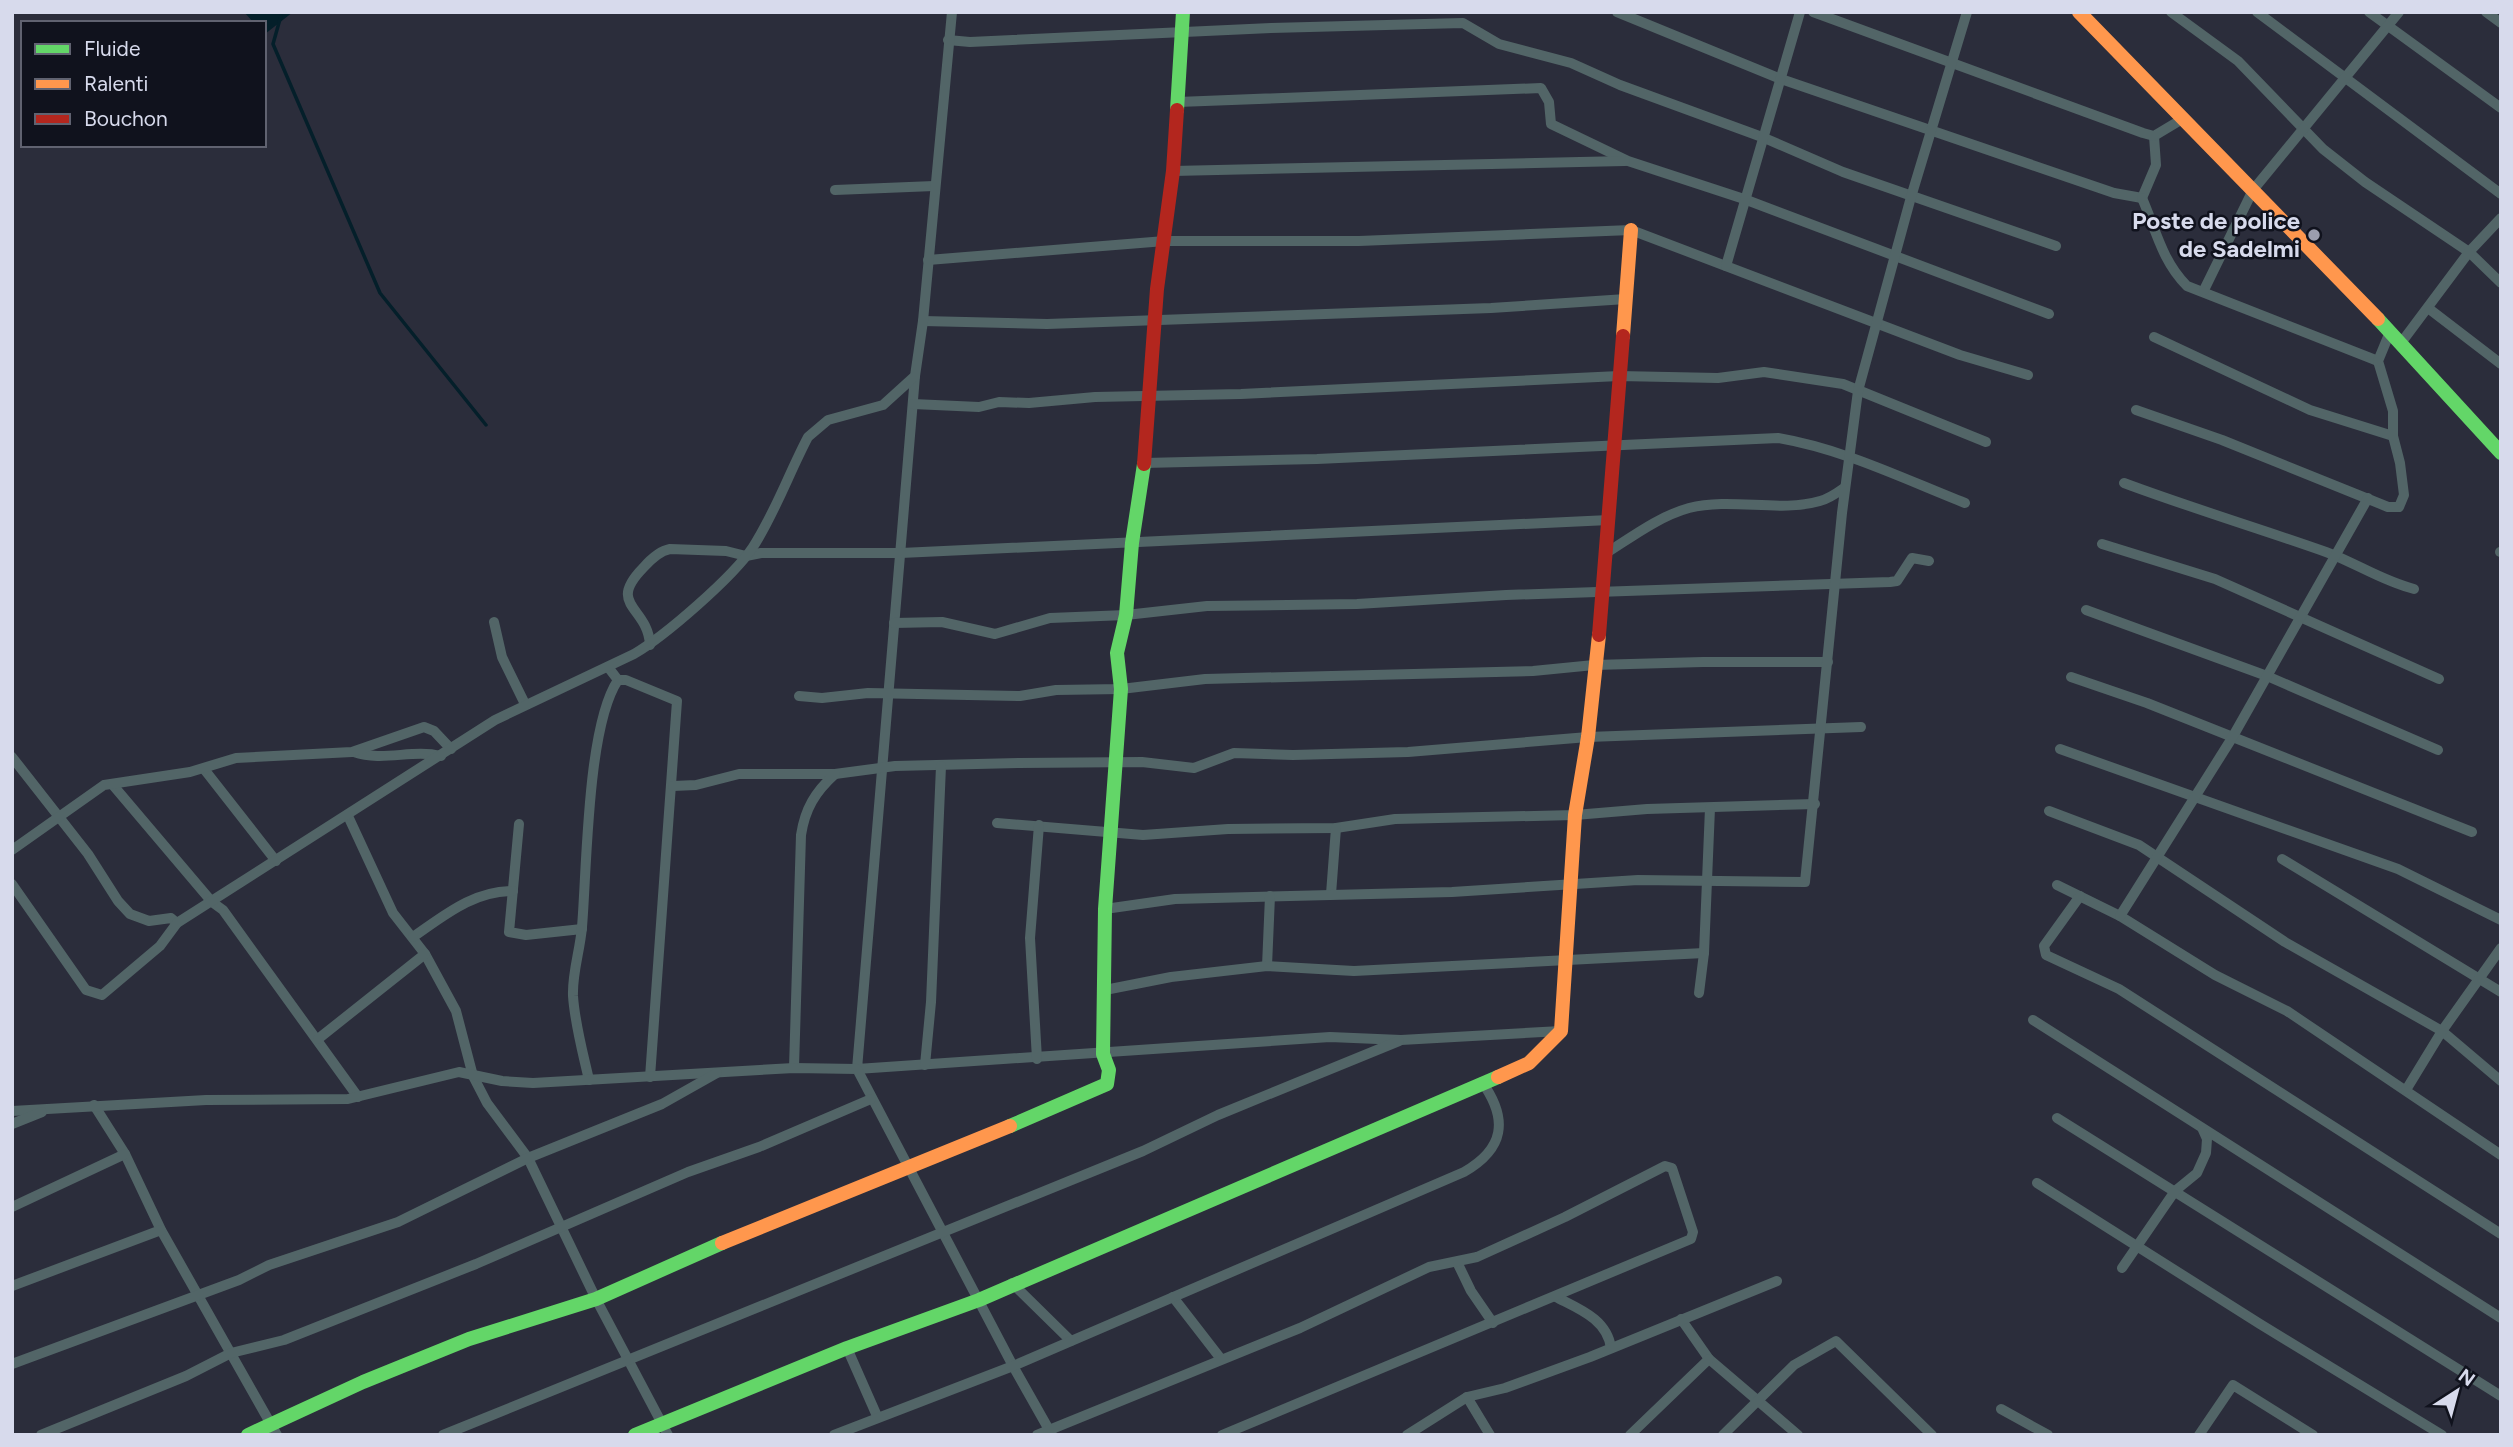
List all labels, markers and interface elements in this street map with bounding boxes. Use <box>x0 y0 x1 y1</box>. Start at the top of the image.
legend <box>21 21 266 147</box>
text: Fluide <box>84 36 140 61</box>
text: Ralenti <box>84 71 148 96</box>
text: Bouchon <box>84 106 168 131</box>
place label: Poste de police de Sadelmi <box>2132 206 2300 263</box>
marker: Poste de police de Sadelmi <box>2306 227 2322 243</box>
north arrow <box>2422 1356 2492 1426</box>
text: N <box>2454 1364 2479 1391</box>

